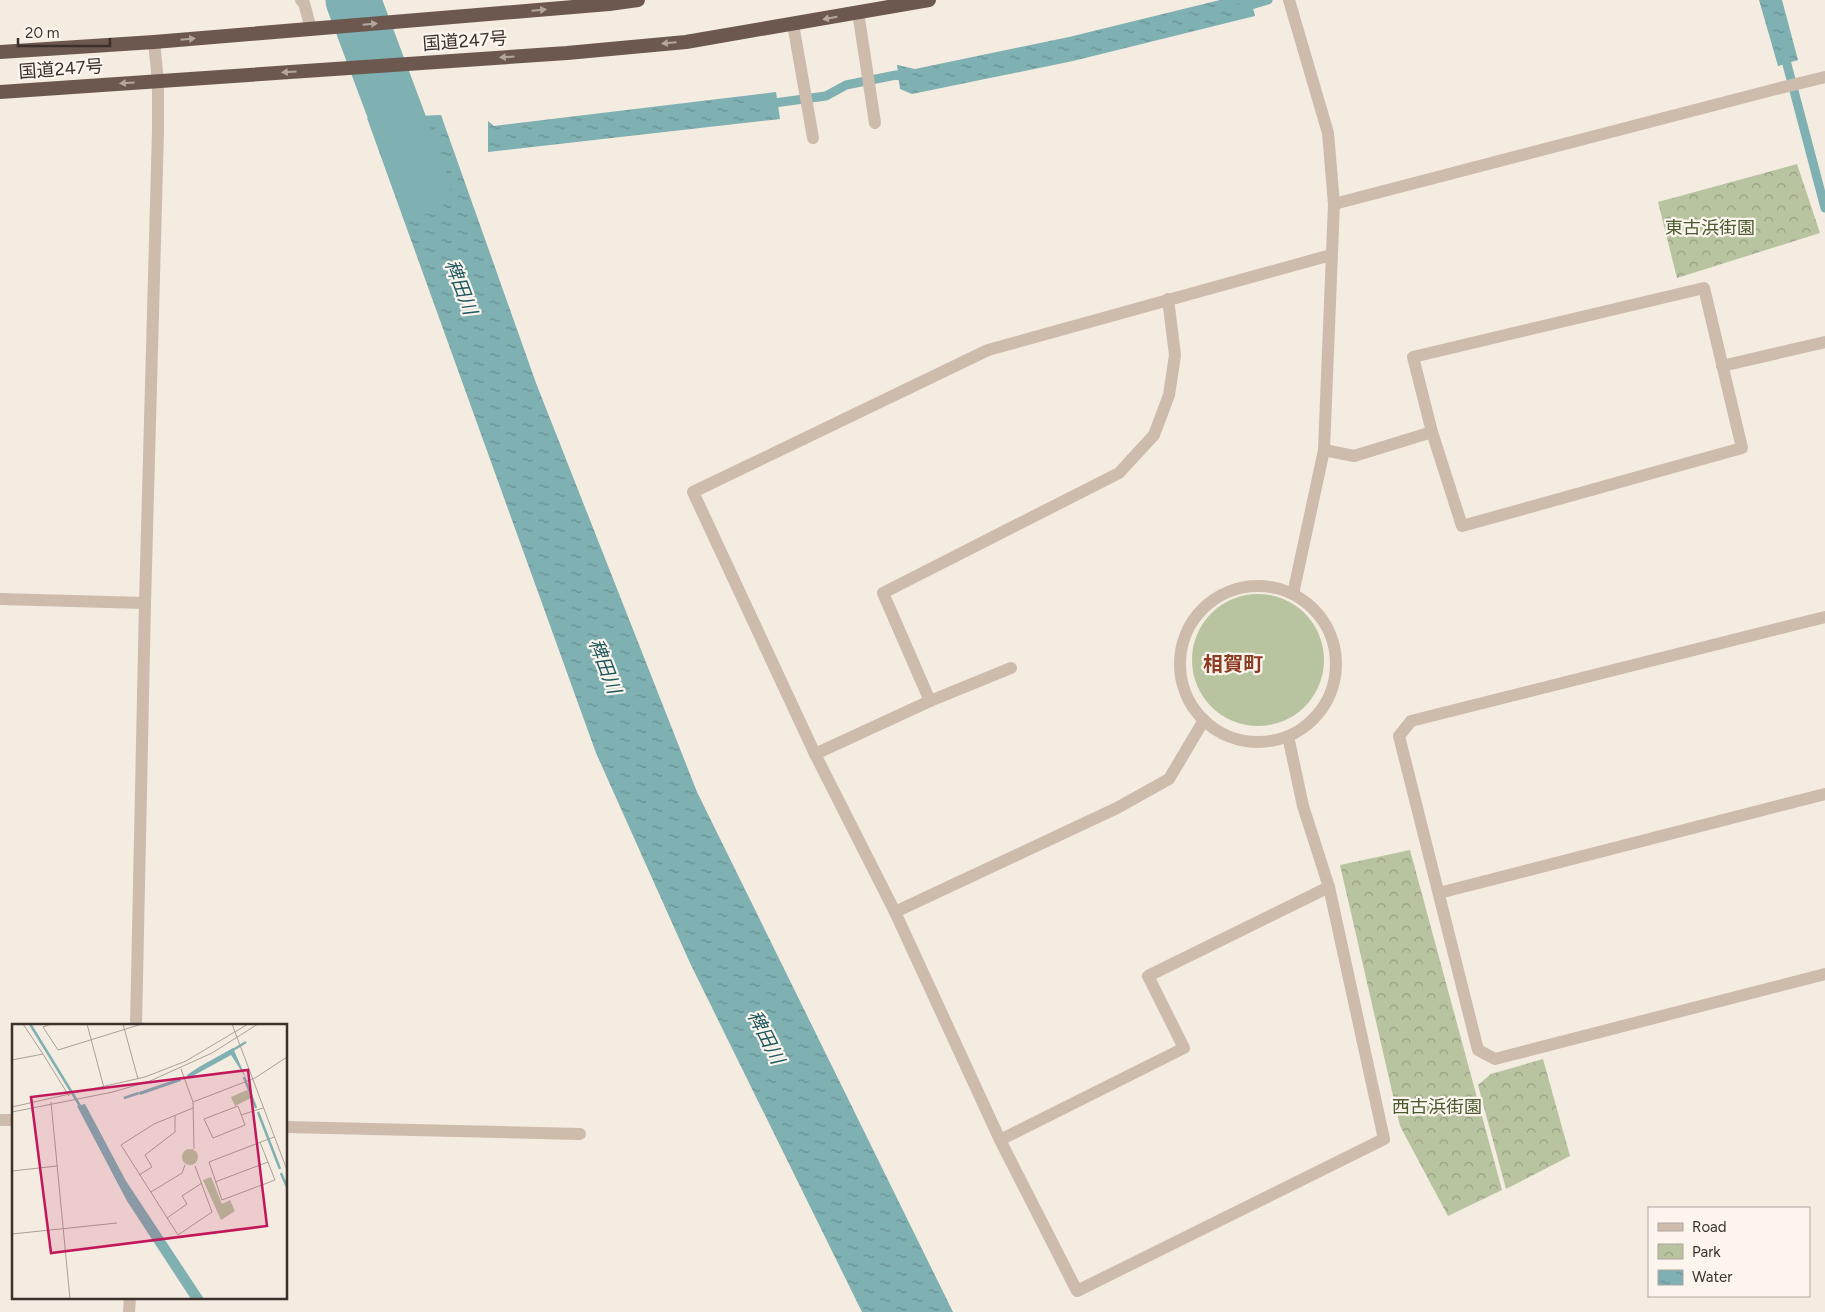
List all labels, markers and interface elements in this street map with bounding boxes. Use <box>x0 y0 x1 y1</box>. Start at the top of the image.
one-way arrow <box>531 6 547 14</box>
one-way arrow <box>821 14 837 22</box>
scale bar <box>18 15 110 47</box>
one-way arrow <box>363 20 379 28</box>
text: 20 m <box>25 24 59 42</box>
street label: 国道247号 <box>422 27 508 55</box>
one-way arrow <box>181 34 197 42</box>
one-way arrow <box>661 39 677 47</box>
one-way arrow <box>499 53 515 61</box>
street label: 国道247号 <box>18 55 104 83</box>
one-way arrow <box>281 68 297 76</box>
one-way arrow <box>119 79 135 87</box>
park label: 東古浜街園 <box>1665 217 1755 239</box>
water label: 稗田川 <box>440 256 483 320</box>
water label: 稗田川 <box>584 635 627 699</box>
district label: 相賀町 <box>1203 652 1263 676</box>
water label: 稗田川 <box>743 1006 790 1069</box>
inset map <box>12 1024 288 1300</box>
park label: 西古浜街園 <box>1392 1096 1482 1118</box>
legend <box>1648 1207 1810 1297</box>
text: Road <box>1692 1218 1727 1236</box>
text: Park <box>1692 1243 1721 1261</box>
text: Water <box>1692 1268 1732 1286</box>

